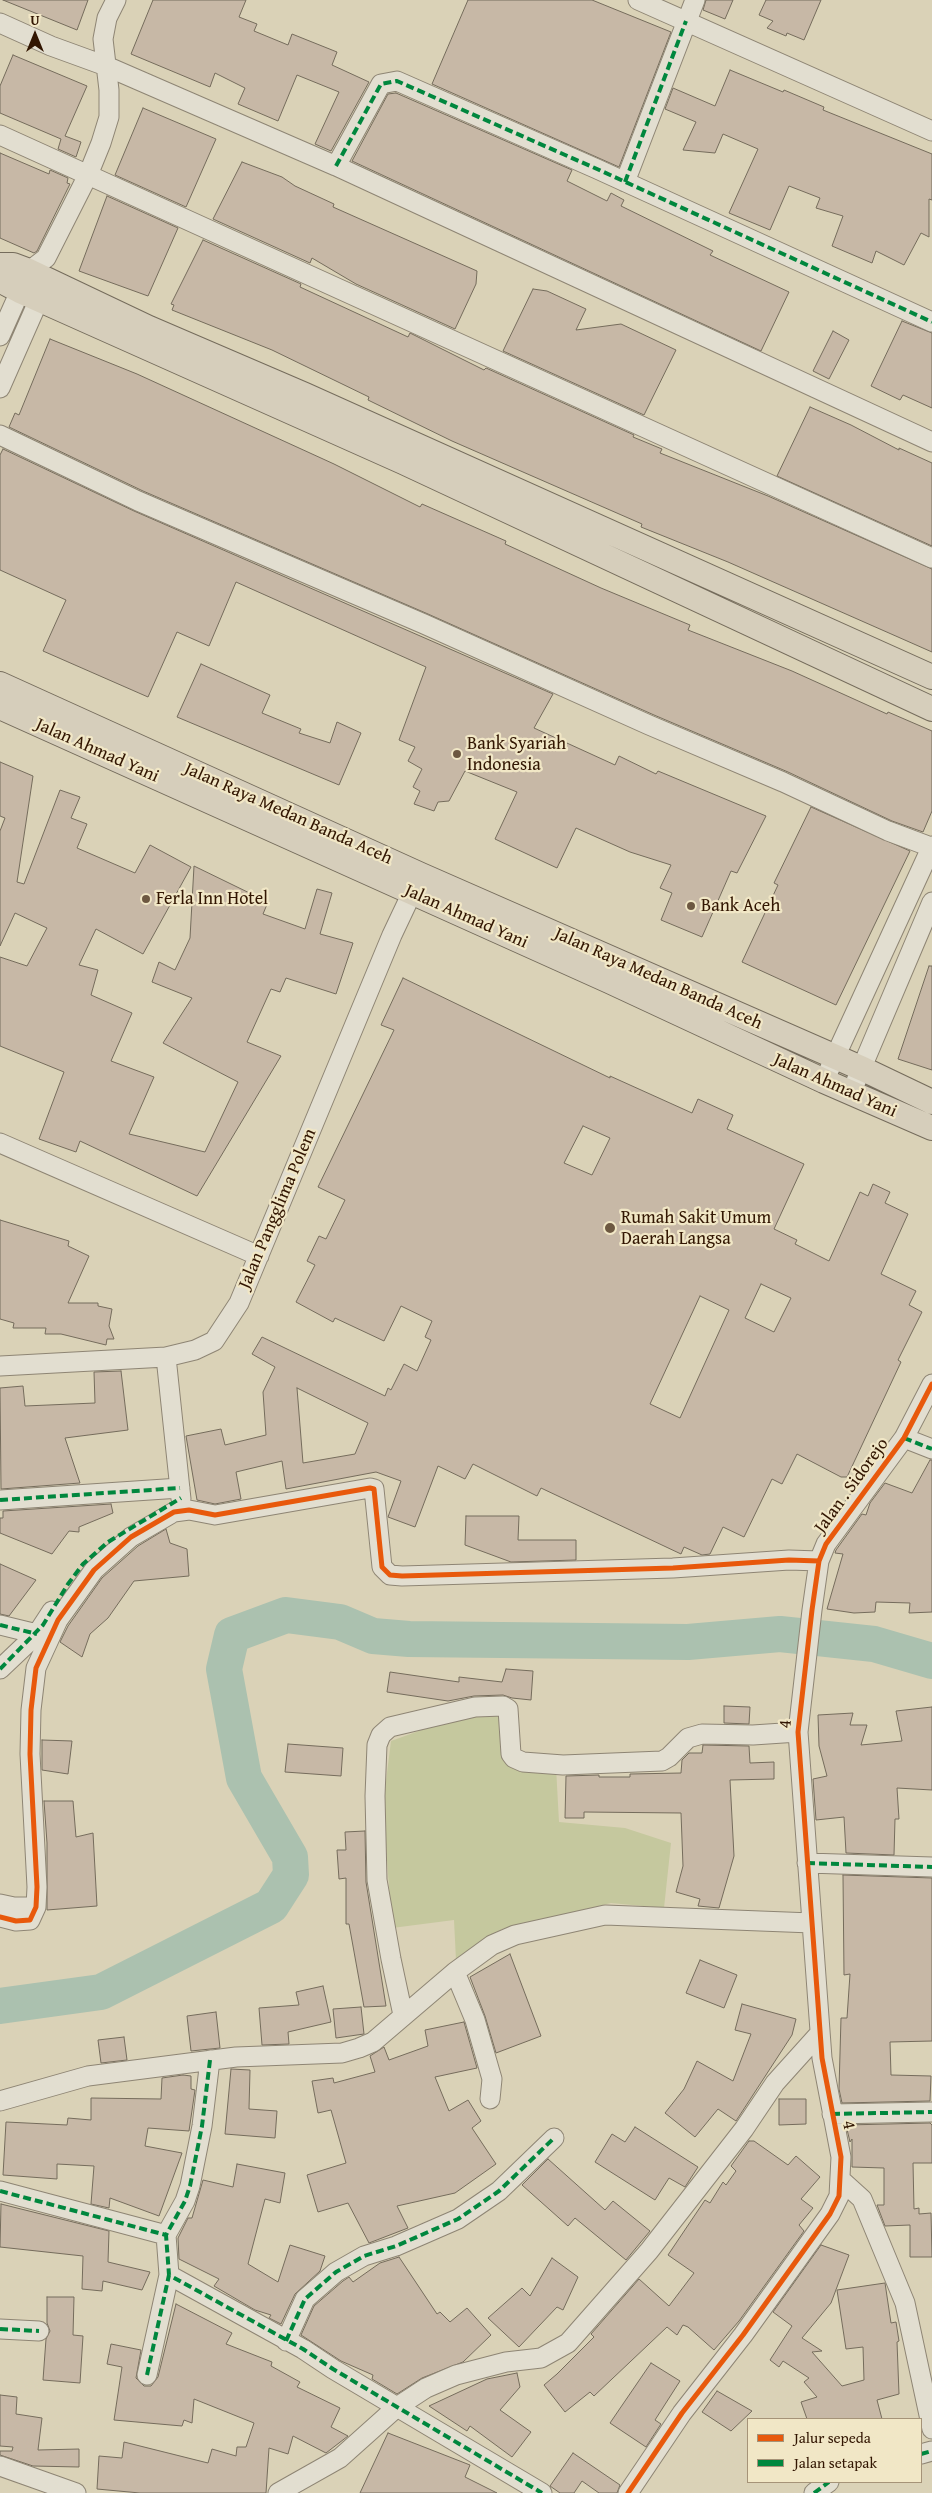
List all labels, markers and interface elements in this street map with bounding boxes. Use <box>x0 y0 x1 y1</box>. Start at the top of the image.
north arrow <box>10 10 60 60</box>
text: U <box>30 10 40 30</box>
street label: Jalan Ahmad Yani <box>32 714 162 788</box>
place label: Bank Syariah Indonesia <box>467 733 566 776</box>
marker: Bank Syariah Indonesia <box>451 748 463 760</box>
street label: Jalan Raya Medan Banda Aceh <box>181 758 395 870</box>
street label: Jalan Ahmad Yani <box>401 880 531 954</box>
place label: Ferla Inn Hotel <box>156 888 268 910</box>
marker: Ferla Inn Hotel <box>140 893 152 905</box>
place label: Bank Aceh <box>701 895 780 917</box>
marker: Bank Aceh <box>685 900 697 912</box>
street label: Jalan Raya Medan Banda Aceh <box>551 923 765 1035</box>
street label: Jalan Ahmad Yani <box>770 1049 900 1123</box>
street label: Jalan Pangglima Polem <box>234 1125 322 1293</box>
place label: Rumah Sakit Umum Daerah Langsa <box>621 1207 771 1250</box>
marker: Rumah Sakit Umum Daerah Langsa <box>603 1221 617 1235</box>
street label: Jalan . Sidorejo <box>810 1434 894 1538</box>
street label: 4 <box>775 1719 797 1729</box>
street label: 4 <box>837 2119 859 2131</box>
legend <box>747 2418 922 2483</box>
text: Jalur sepeda <box>794 2427 871 2448</box>
text: Jalan setapak <box>794 2452 877 2473</box>

